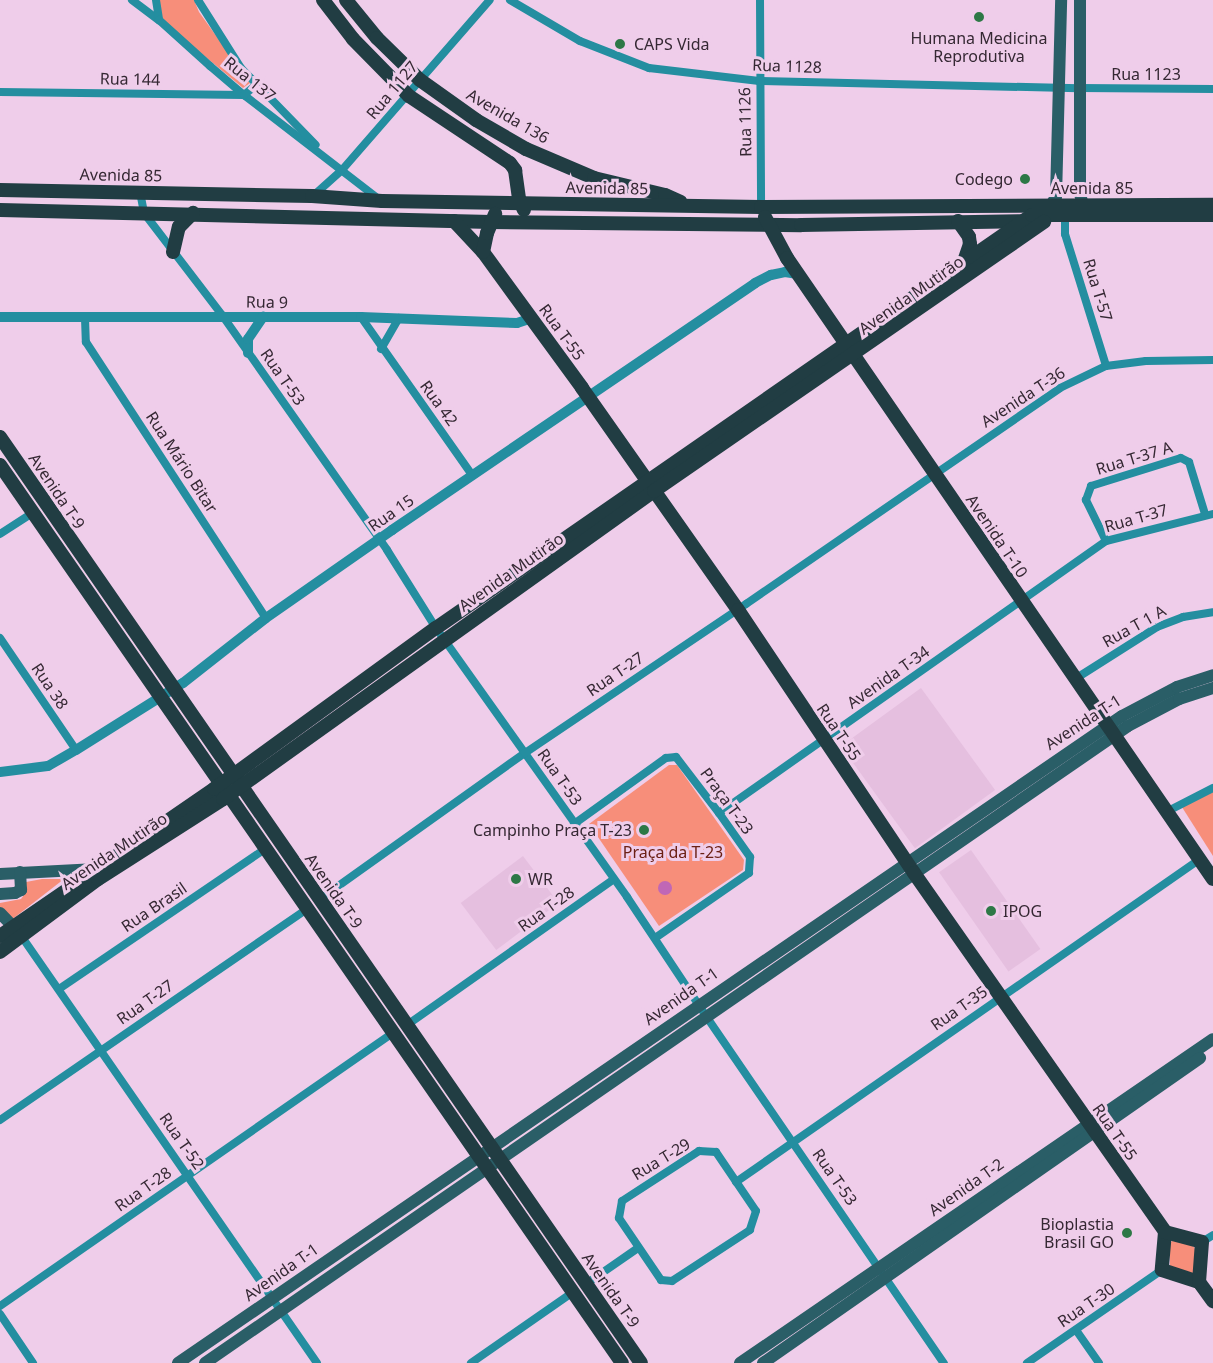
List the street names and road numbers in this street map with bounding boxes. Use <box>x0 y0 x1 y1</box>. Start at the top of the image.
street label: Rua 137 <box>220 53 280 105</box>
street label: Rua 1128 <box>752 55 822 77</box>
street label: Rua 1127 <box>362 57 422 123</box>
street label: Rua 1123 <box>1111 64 1181 84</box>
street label: Rua 144 <box>100 69 160 89</box>
street label: Avenida 136 <box>463 85 553 147</box>
street label: Rua 1126 <box>735 87 755 157</box>
street label: Avenida 85 <box>80 165 162 185</box>
street label: Avenida 85 <box>566 178 648 198</box>
street label: Avenida 85 <box>1051 178 1133 198</box>
street label: Avenida Mutirão <box>855 252 967 338</box>
street label: Rua T-57 <box>1079 256 1117 324</box>
street label: Rua 9 <box>246 292 288 312</box>
street label: Rua T-55 <box>535 300 589 364</box>
street label: Rua T-53 <box>257 345 309 409</box>
street label: Avenida T-36 <box>977 363 1069 431</box>
street label: Rua 42 <box>416 377 462 429</box>
street label: Rua Mário Bitar <box>142 408 222 516</box>
street label: Rua T-37 A <box>1093 437 1175 479</box>
street label: Avenida T-9 <box>25 450 89 532</box>
street label: Rua 15 <box>364 490 418 536</box>
street label: Avenida T-10 <box>962 491 1032 581</box>
street label: Rua T-37 <box>1102 500 1170 536</box>
street label: Avenida Mutirão <box>455 529 567 615</box>
street label: Rua T 1 A <box>1099 601 1169 651</box>
street label: Avenida T-34 <box>843 642 933 712</box>
street label: Rua T-27 <box>583 648 647 700</box>
street label: Rua 38 <box>28 659 72 713</box>
street label: Avenida T-1 <box>1041 690 1125 754</box>
street label: Rua T-55 <box>813 700 865 764</box>
street label: Rua T-53 <box>534 745 586 809</box>
street label: Praça T-23 <box>696 764 758 838</box>
street label: Avenida Mutirão <box>57 808 171 894</box>
street label: Avenida T-9 <box>301 850 367 932</box>
street label: Rua Brasil <box>118 878 190 936</box>
street label: Rua T-28 <box>514 882 578 936</box>
street label: Avenida T-1 <box>640 963 722 1029</box>
street label: Rua T-27 <box>113 976 177 1028</box>
street label: Rua T-35 <box>927 982 991 1034</box>
street label: Rua T-55 <box>1089 1100 1141 1164</box>
street label: Rua T-52 <box>156 1109 208 1173</box>
street label: Rua T-29 <box>628 1134 694 1184</box>
street label: Rua T-53 <box>809 1145 861 1209</box>
street label: Avenida T-2 <box>925 1154 1007 1220</box>
street label: Rua T-28 <box>111 1163 175 1215</box>
street label: Avenida T-1 <box>240 1239 322 1305</box>
street label: Avenida T-9 <box>578 1249 644 1331</box>
street label: Rua T-30 <box>1054 1279 1118 1331</box>

